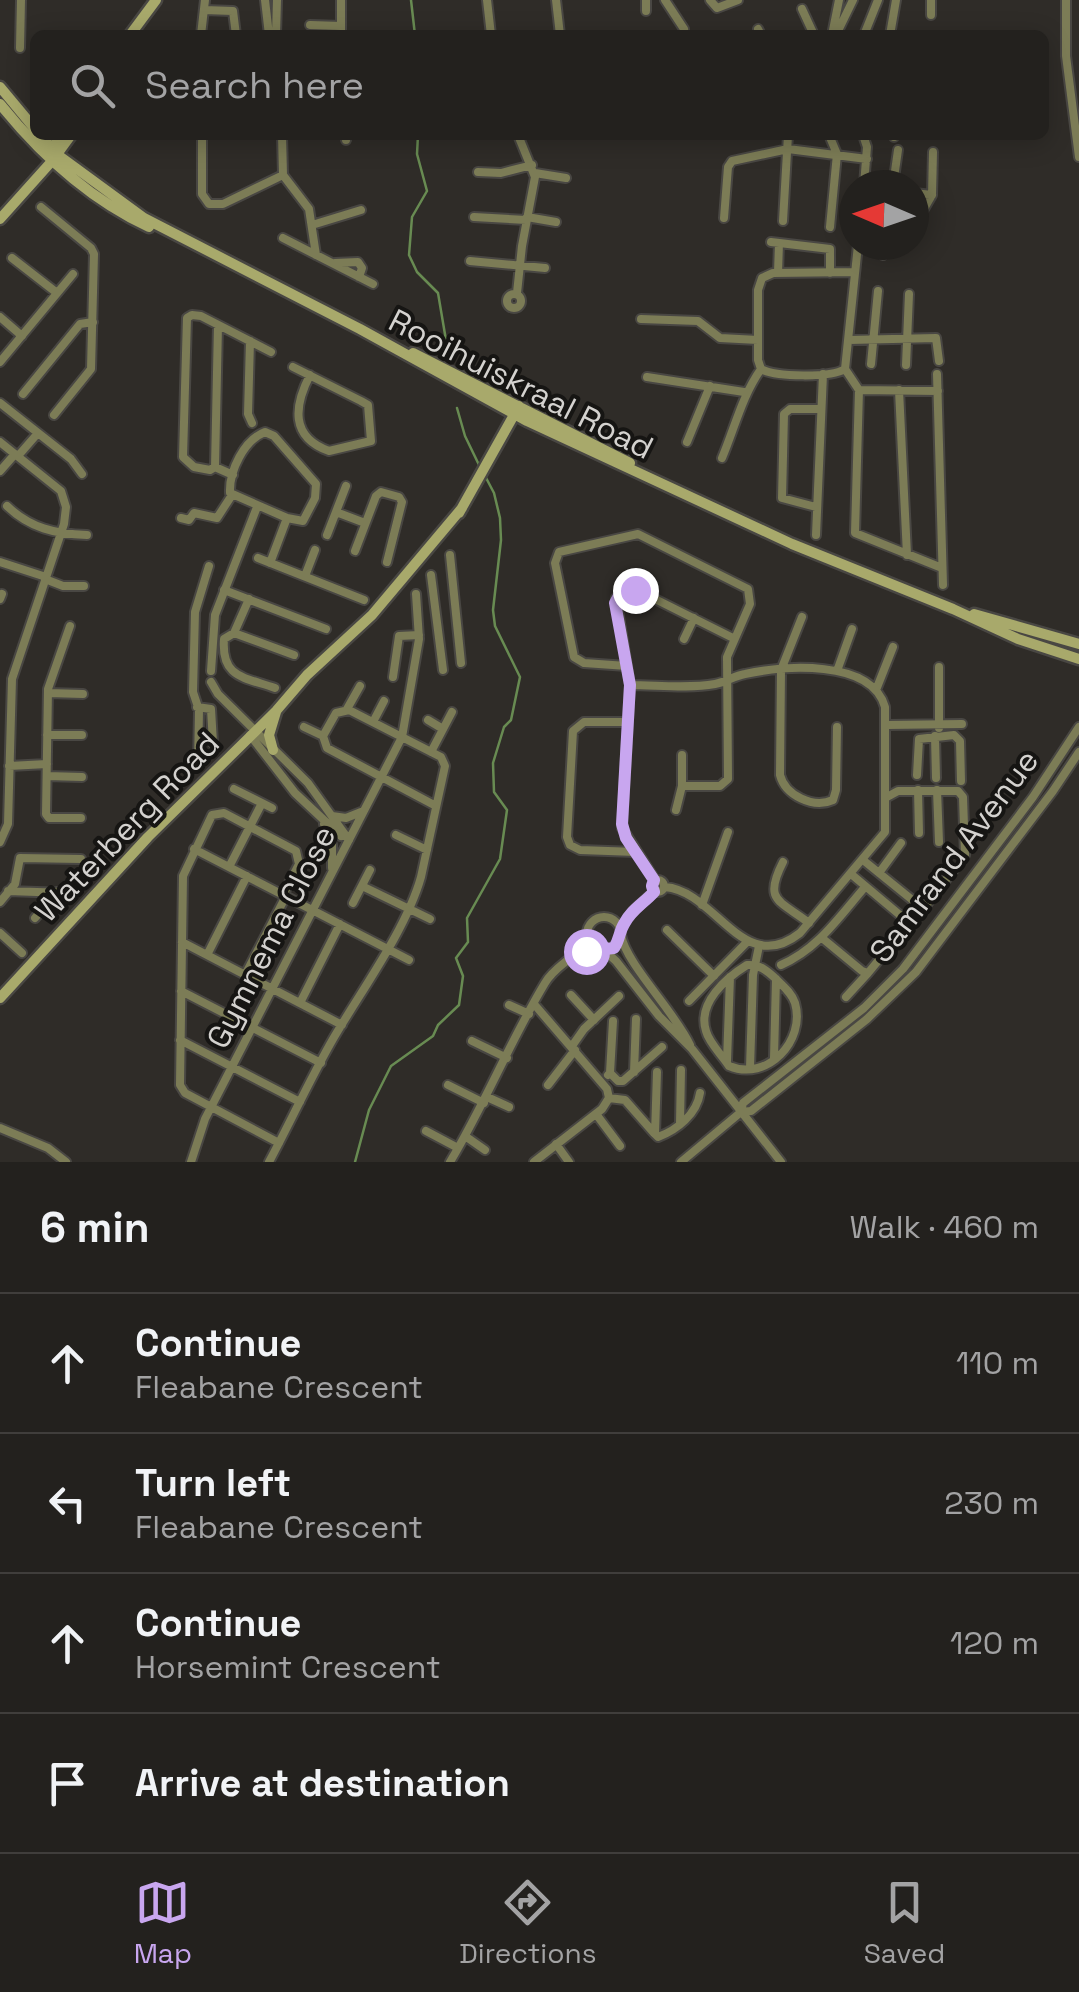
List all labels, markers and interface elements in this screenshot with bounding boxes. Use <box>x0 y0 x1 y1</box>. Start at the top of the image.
search box <box>30 30 1049 140</box>
icon: search <box>65 58 120 113</box>
text: Search here <box>145 61 364 109</box>
north arrow <box>839 170 929 260</box>
street label: Rooihuiskraal Road <box>382 300 660 468</box>
route end <box>613 568 659 614</box>
street label: Waterberg Road <box>26 724 228 930</box>
street label: Samrand Avenue <box>861 742 1047 970</box>
street label: Gymnema Close <box>198 819 344 1055</box>
route start <box>564 929 610 975</box>
text: 6 min <box>40 1201 150 1254</box>
text: Walk · 460 m <box>850 1207 1039 1247</box>
text: Continue <box>135 1319 301 1367</box>
icon: ahead <box>40 1336 95 1391</box>
text: 110 m <box>956 1343 1039 1383</box>
text: Fleabane Crescent <box>135 1367 423 1407</box>
text: Turn left <box>135 1459 291 1507</box>
icon: left <box>40 1476 95 1531</box>
text: 230 m <box>944 1483 1039 1523</box>
text: Fleabane Crescent <box>135 1507 423 1547</box>
text: Continue <box>135 1599 301 1647</box>
icon: ahead <box>40 1616 95 1671</box>
text: 120 m <box>950 1623 1039 1663</box>
text: Horsemint Crescent <box>135 1647 441 1687</box>
icon: arrive <box>40 1756 95 1811</box>
text: Arrive at destination <box>135 1759 510 1807</box>
tab: Map <box>134 1875 192 1971</box>
tab: Directions <box>459 1875 596 1971</box>
tab: Saved <box>864 1875 945 1971</box>

